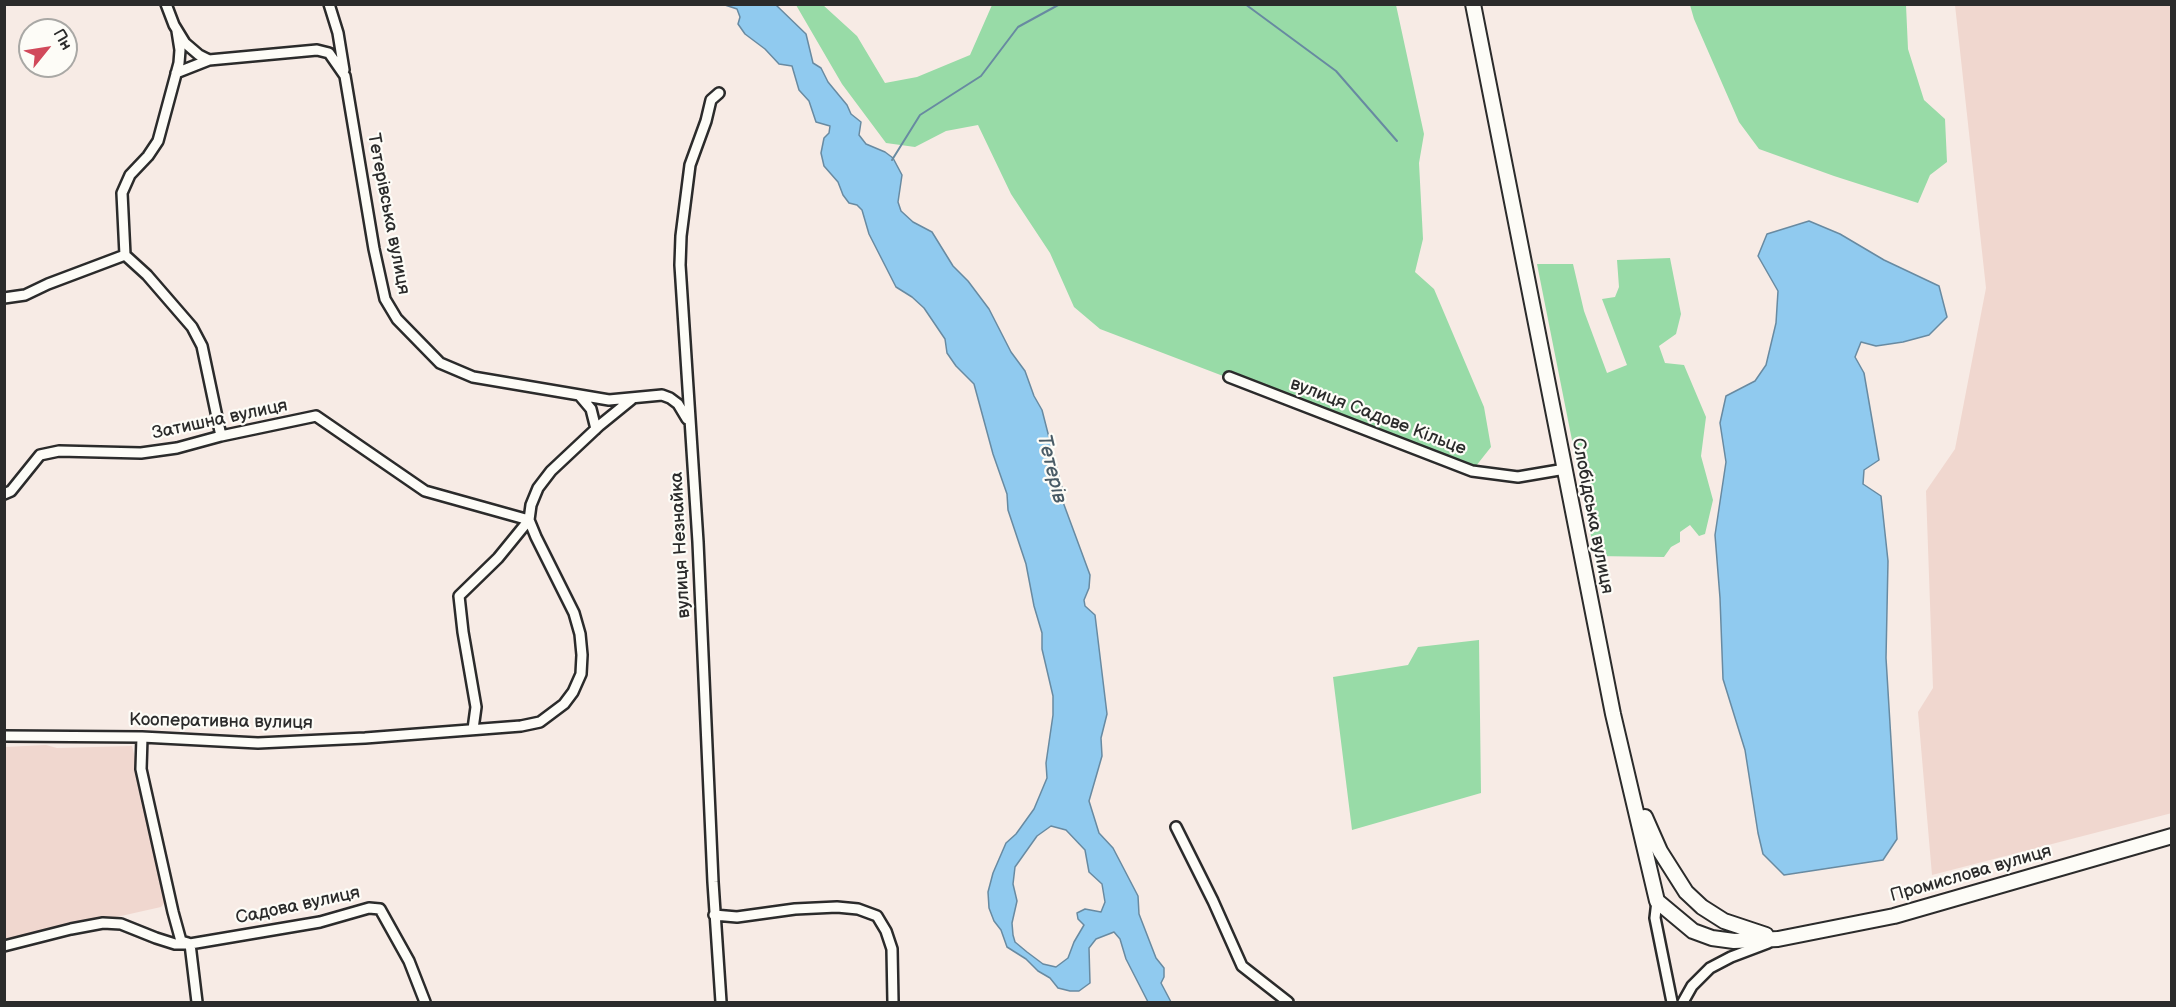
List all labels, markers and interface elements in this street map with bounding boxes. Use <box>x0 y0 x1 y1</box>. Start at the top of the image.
north arrow <box>18 18 78 78</box>
text: Пн <box>49 26 76 54</box>
street label: Тетерівська вулиця <box>362 131 414 297</box>
street label: вулиця Садове Кільце <box>1287 373 1469 461</box>
street label: Затишна вулиця <box>150 395 290 445</box>
water label: Тетерів <box>1031 432 1071 506</box>
street label: Слобідська вулиця <box>1566 436 1618 596</box>
street label: вулиця Незнайка <box>666 471 696 619</box>
street label: Кооперативна вулиця <box>129 710 313 734</box>
street label: Промислова вулиця <box>1888 841 2054 907</box>
street label: Садова вулиця <box>234 882 362 930</box>

